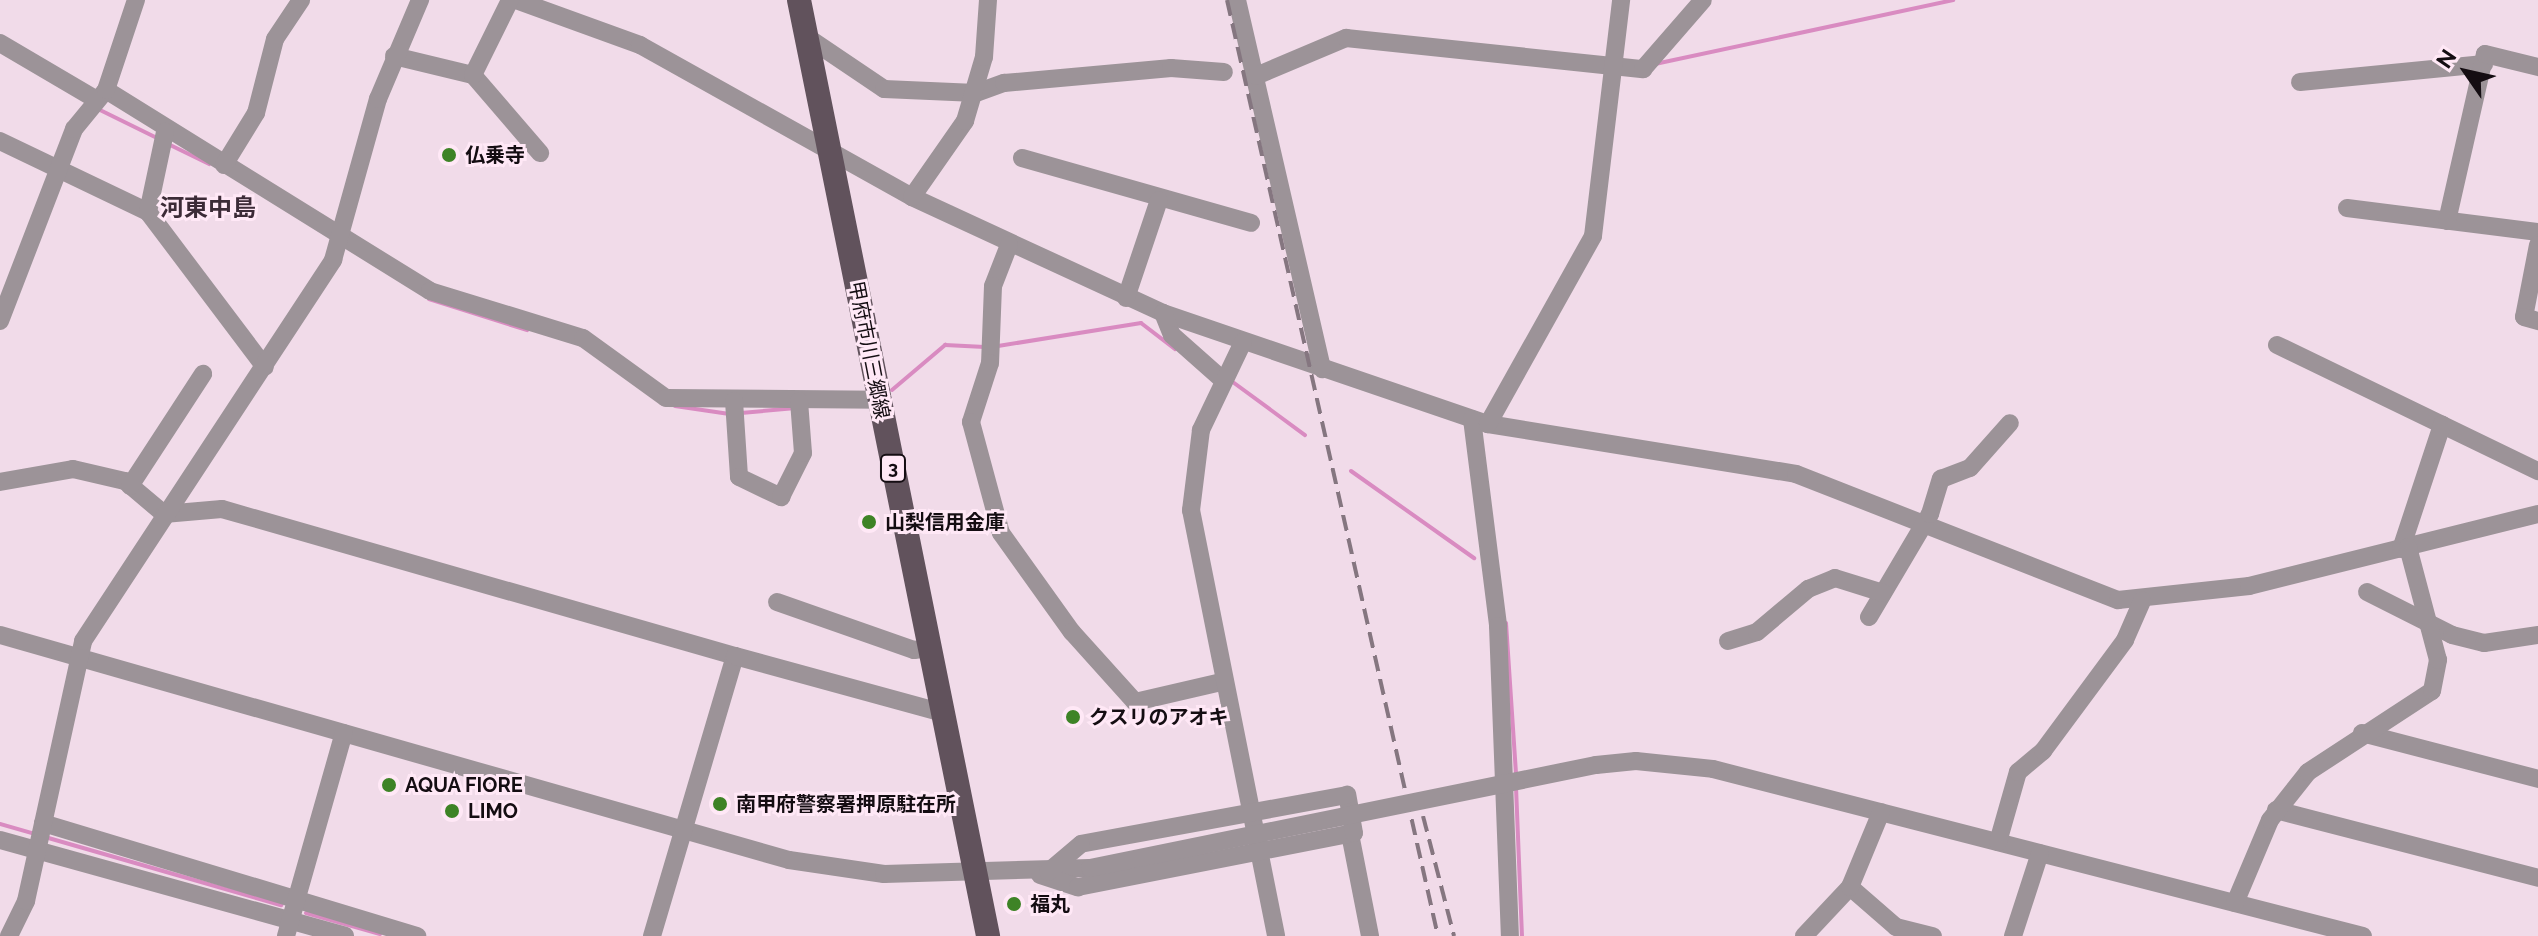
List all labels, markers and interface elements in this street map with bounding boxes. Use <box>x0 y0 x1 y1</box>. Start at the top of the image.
north arrow <box>2426 32 2506 112</box>
text: N <box>2431 44 2462 73</box>
place label: 仏乗寺 <box>465 143 525 167</box>
marker: 仏乗寺 <box>440 146 458 164</box>
district label: 河東中島 <box>160 194 256 222</box>
street label: 甲府市川三郷線 <box>844 279 894 421</box>
road number: 3 <box>879 454 907 482</box>
place label: 山梨信用金庫 <box>885 510 1005 534</box>
marker: 山梨信用金庫 <box>860 513 878 531</box>
place label: クスリのアオキ <box>1089 705 1229 729</box>
marker: クスリのアオキ <box>1064 708 1082 726</box>
place label: AQUA FIORE <box>405 773 523 797</box>
marker: AQUA FIORE <box>380 776 398 794</box>
place label: 南甲府警察署押原駐在所 <box>736 792 956 816</box>
marker: 南甲府警察署押原駐在所 <box>711 795 729 813</box>
place label: LIMO <box>468 799 518 823</box>
marker: LIMO <box>443 802 461 820</box>
place label: 福丸 <box>1030 892 1070 916</box>
marker: 福丸 <box>1005 895 1023 913</box>

